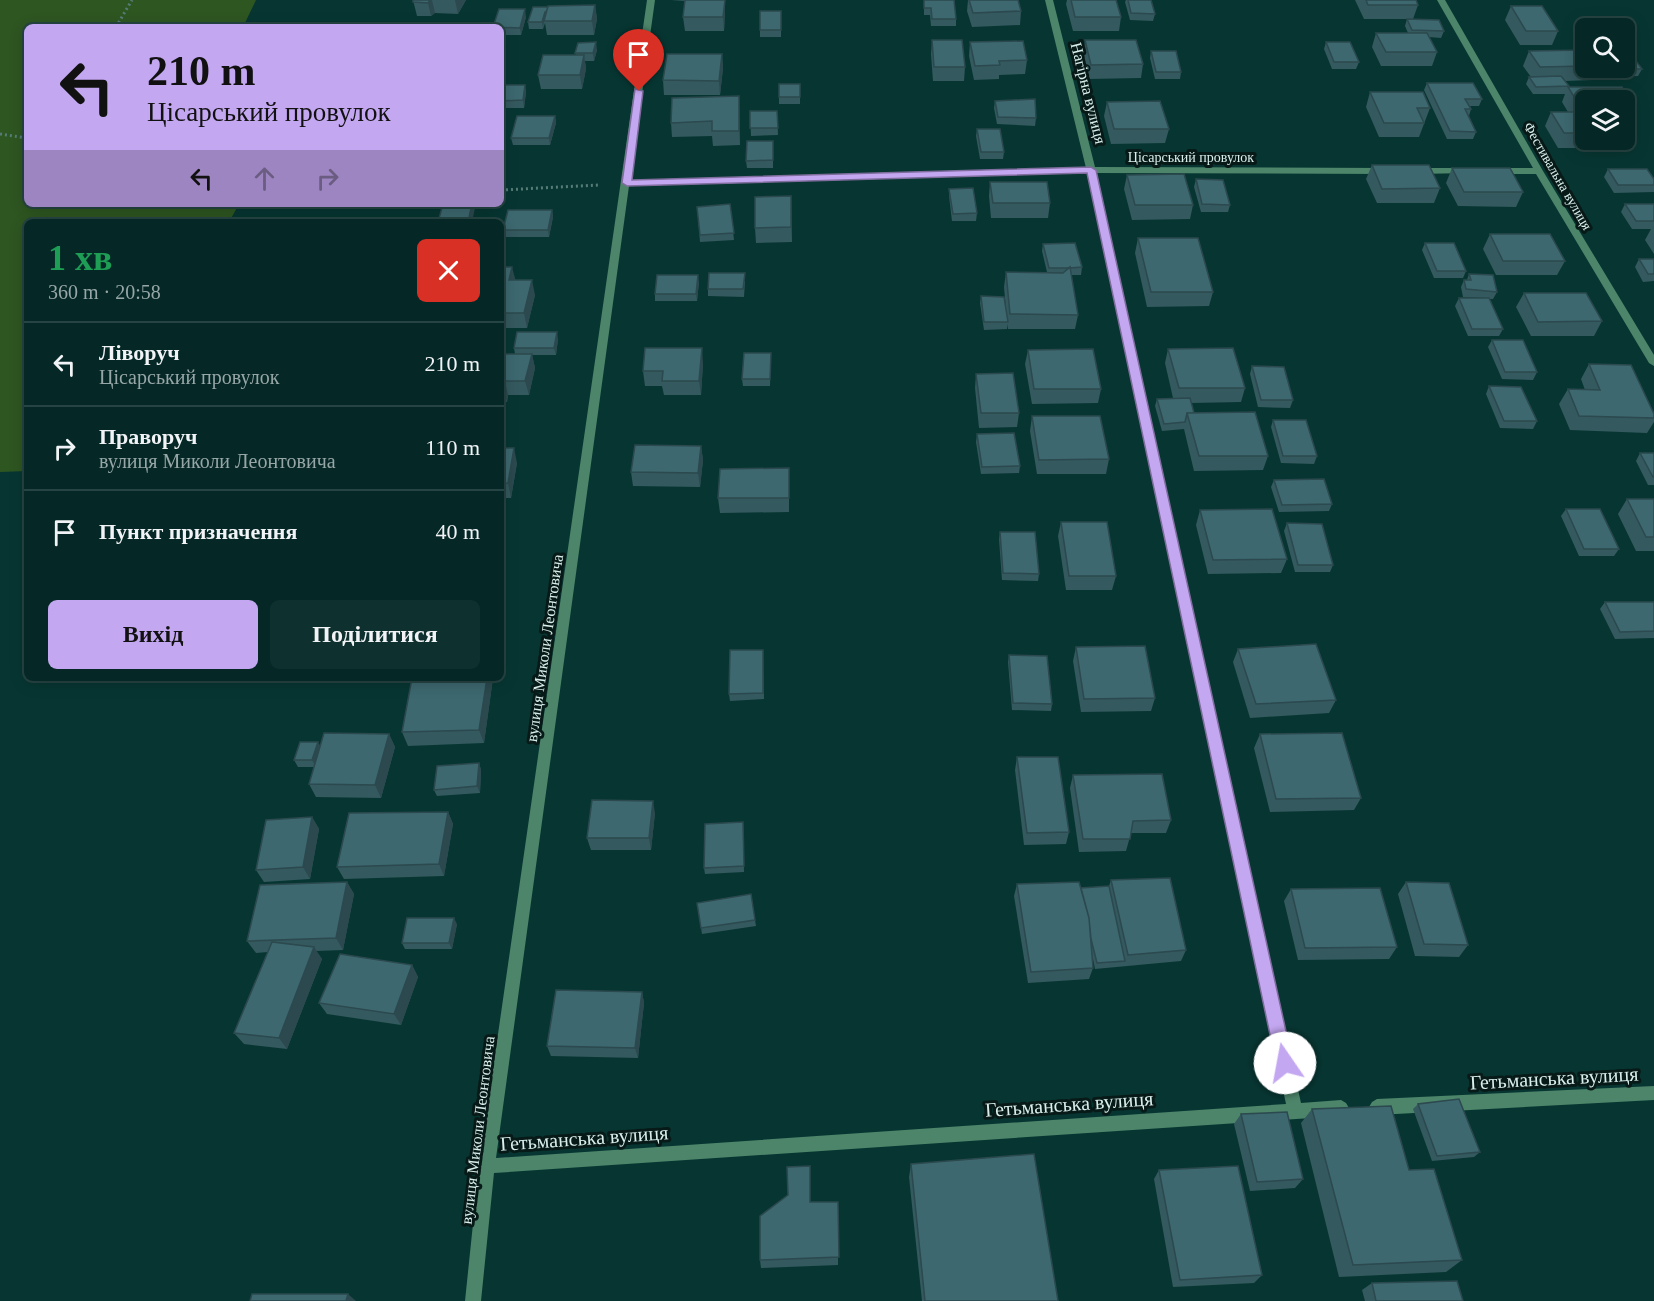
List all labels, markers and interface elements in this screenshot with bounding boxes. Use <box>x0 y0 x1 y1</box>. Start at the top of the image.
map controls <box>1575 18 1635 150</box>
button: search <box>1575 18 1635 78</box>
pin <box>613 29 664 91</box>
icon: arrive <box>622 38 655 71</box>
street label: Нагірна вулиця <box>1067 41 1110 147</box>
icon: left <box>48 48 126 126</box>
text: 210 m <box>147 48 256 94</box>
button: layers <box>1575 90 1635 150</box>
text: Цісарський провулок <box>147 97 391 127</box>
street label: Фестивальна вулиця <box>1521 120 1595 233</box>
street label: Цісарський провулок <box>1128 150 1254 165</box>
icon: left <box>185 162 218 195</box>
icon: ahead <box>248 162 281 195</box>
icon: right <box>311 162 344 195</box>
text: 1 хв <box>48 238 112 278</box>
button: close <box>417 239 480 302</box>
text: 360 m · 20:58 <box>48 281 161 303</box>
text: Ліворуч <box>99 340 180 365</box>
icon: left <box>48 348 81 381</box>
text: 210 m <box>424 351 480 376</box>
text: Цісарський провулок <box>99 366 279 388</box>
text: Праворуч <box>99 424 197 449</box>
icon: right <box>48 432 81 465</box>
text: 110 m <box>425 435 480 460</box>
text: вулиця Миколи Леонтовича <box>99 450 336 472</box>
icon: arrive <box>48 516 81 549</box>
text: Пункт призначення <box>99 519 297 544</box>
text: 40 m <box>435 519 480 544</box>
street label: вулиця Миколи Леонтовича <box>523 553 567 743</box>
button: Вихід <box>48 600 258 669</box>
button: Поділитися <box>270 600 480 669</box>
position arrow <box>1253 1031 1317 1095</box>
street label: вулиця Миколи Леонтовича <box>458 1035 498 1225</box>
street label: Гетьманська вулиця <box>1469 1063 1639 1094</box>
street label: Гетьманська вулиця <box>984 1087 1154 1122</box>
street label: Гетьманська вулиця <box>499 1121 669 1156</box>

